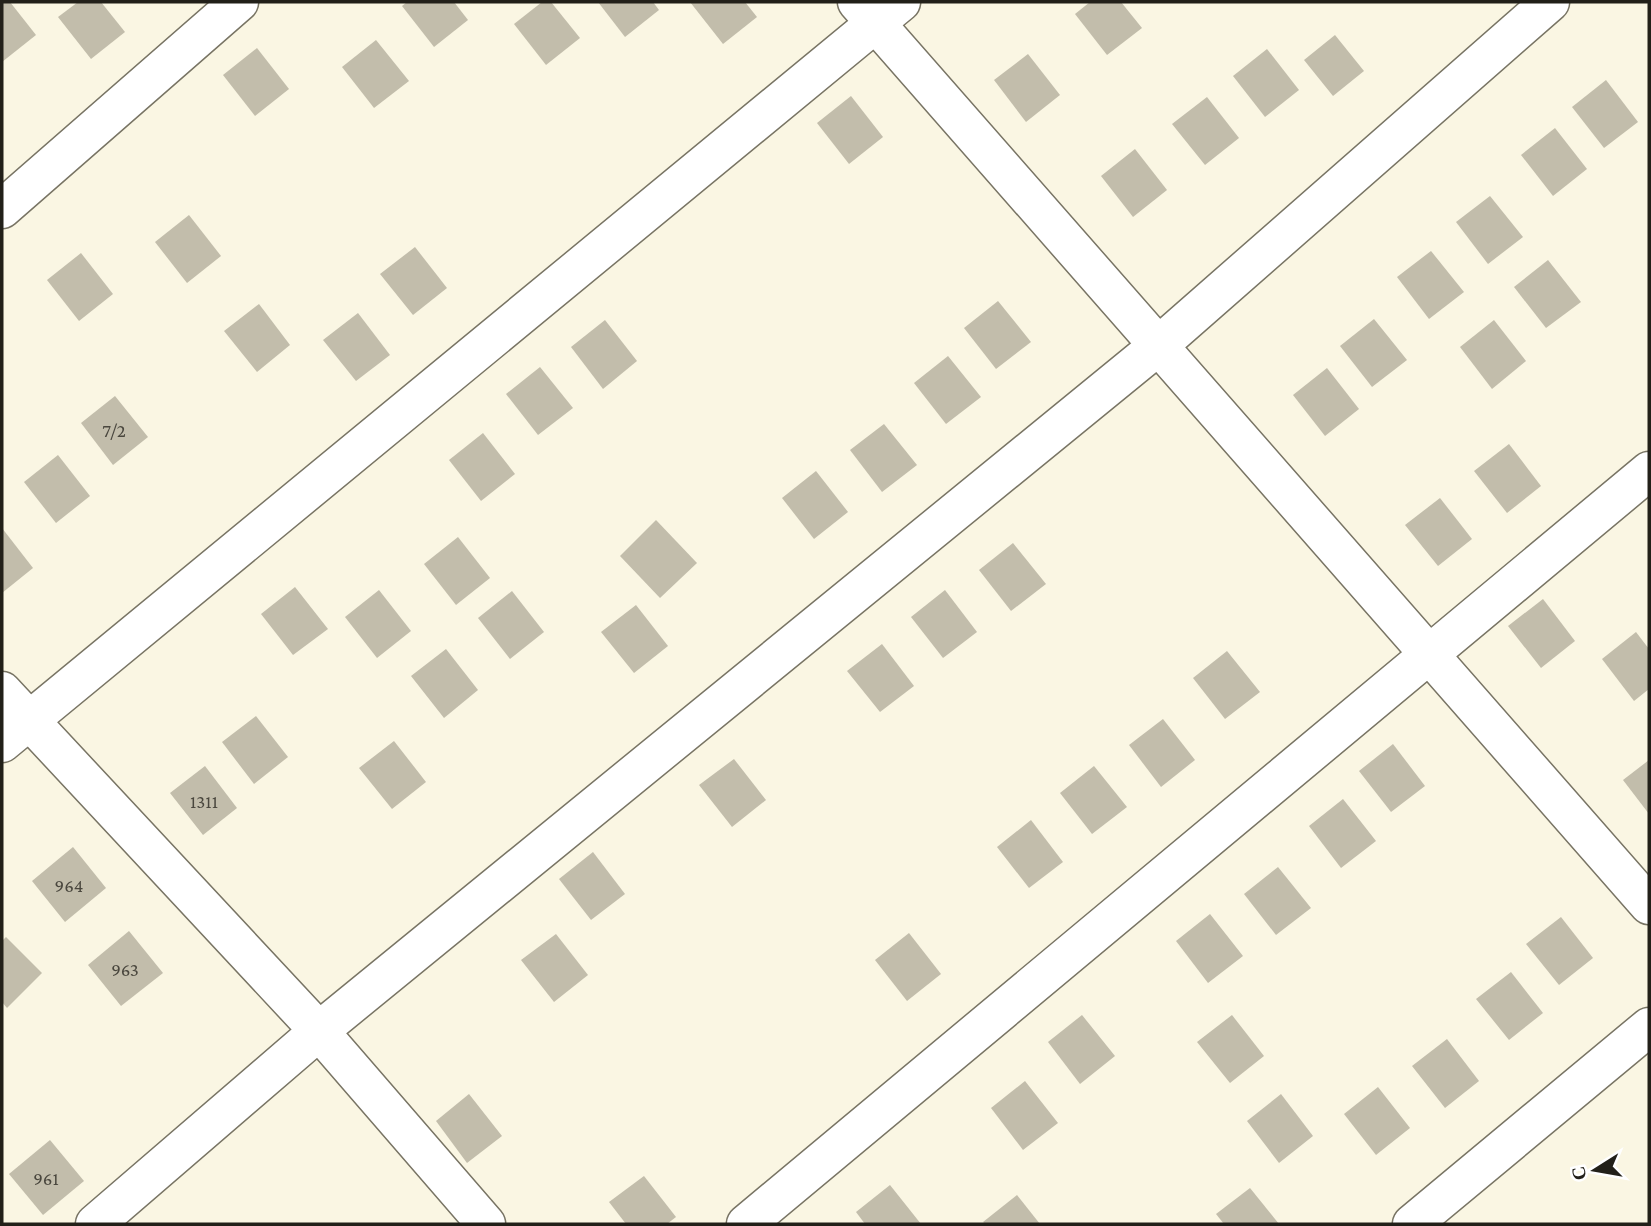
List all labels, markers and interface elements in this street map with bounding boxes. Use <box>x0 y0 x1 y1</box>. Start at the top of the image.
house number: 7/2 <box>102 420 126 441</box>
house number: 1311 <box>190 791 218 812</box>
house number: 964 <box>54 875 84 896</box>
house number: 963 <box>111 959 139 980</box>
north arrow <box>1560 1135 1630 1205</box>
text: С <box>1567 1164 1590 1182</box>
house number: 961 <box>33 1168 59 1189</box>

